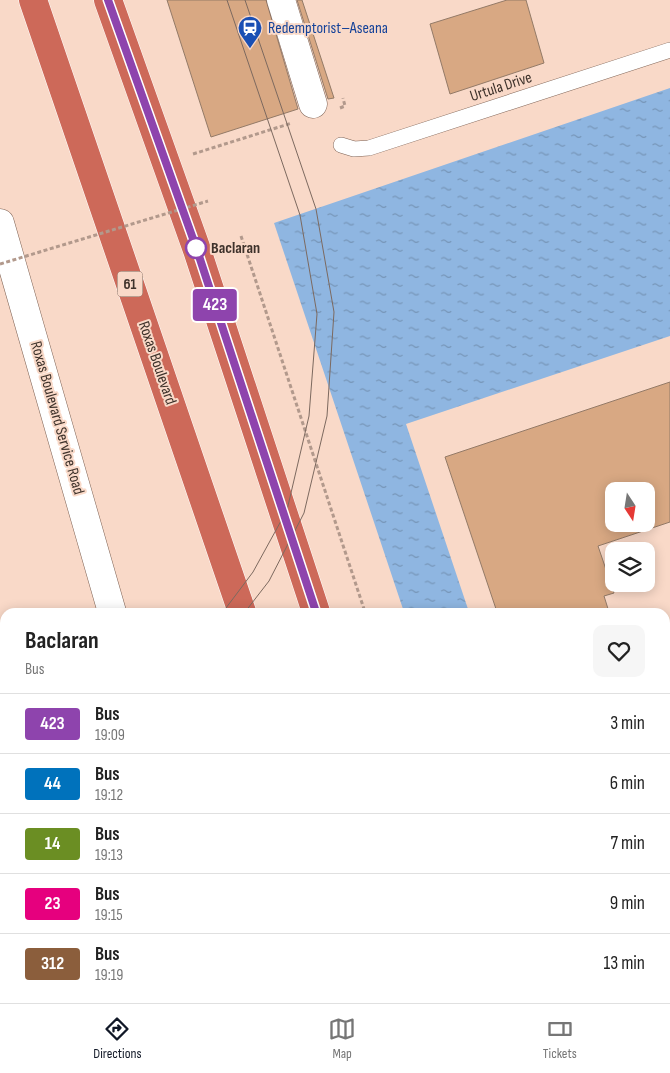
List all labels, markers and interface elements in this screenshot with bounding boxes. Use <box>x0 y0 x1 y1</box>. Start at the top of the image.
station icon: Redemptorist–Aseana <box>237 15 263 49</box>
place label: Redemptorist–Aseana <box>268 19 388 38</box>
street label: Urtula Drive <box>468 68 534 106</box>
marker: Baclaran <box>185 237 207 259</box>
place label: Baclaran <box>211 239 260 258</box>
road number: 61 <box>118 272 142 296</box>
line badge: 423 <box>186 289 244 321</box>
text: 423 <box>203 294 227 315</box>
street label: Roxas Boulevard <box>134 319 180 407</box>
street label: Roxas Boulevard Service Road <box>26 339 88 497</box>
north arrow <box>605 482 655 532</box>
map controls <box>605 482 655 592</box>
button: layers <box>605 542 655 592</box>
button: heart <box>593 625 645 677</box>
text: Baclaran <box>25 626 99 655</box>
text: Bus <box>25 660 45 679</box>
text: Bus <box>95 703 120 726</box>
text: 3 min <box>610 712 645 735</box>
text: 423 <box>40 713 65 734</box>
text: 19:09 <box>95 726 125 745</box>
text: Bus <box>95 763 120 786</box>
text: 6 min <box>610 772 645 795</box>
text: 44 <box>44 773 61 794</box>
text: 19:12 <box>95 786 123 805</box>
text: Bus <box>95 823 120 846</box>
text: 7 min <box>611 832 645 855</box>
text: 14 <box>45 833 60 854</box>
text: 19:13 <box>95 846 123 865</box>
text: Bus <box>95 883 120 906</box>
text: 9 min <box>610 892 645 915</box>
text: 23 <box>45 893 60 914</box>
text: 19:15 <box>95 906 123 925</box>
text: Bus <box>95 943 120 966</box>
text: 13 min <box>604 952 645 975</box>
text: 312 <box>41 953 64 974</box>
text: 19:19 <box>95 966 123 985</box>
tab: Directions <box>93 1015 141 1062</box>
tab: Map <box>328 1015 356 1062</box>
tab: Tickets <box>543 1015 577 1062</box>

